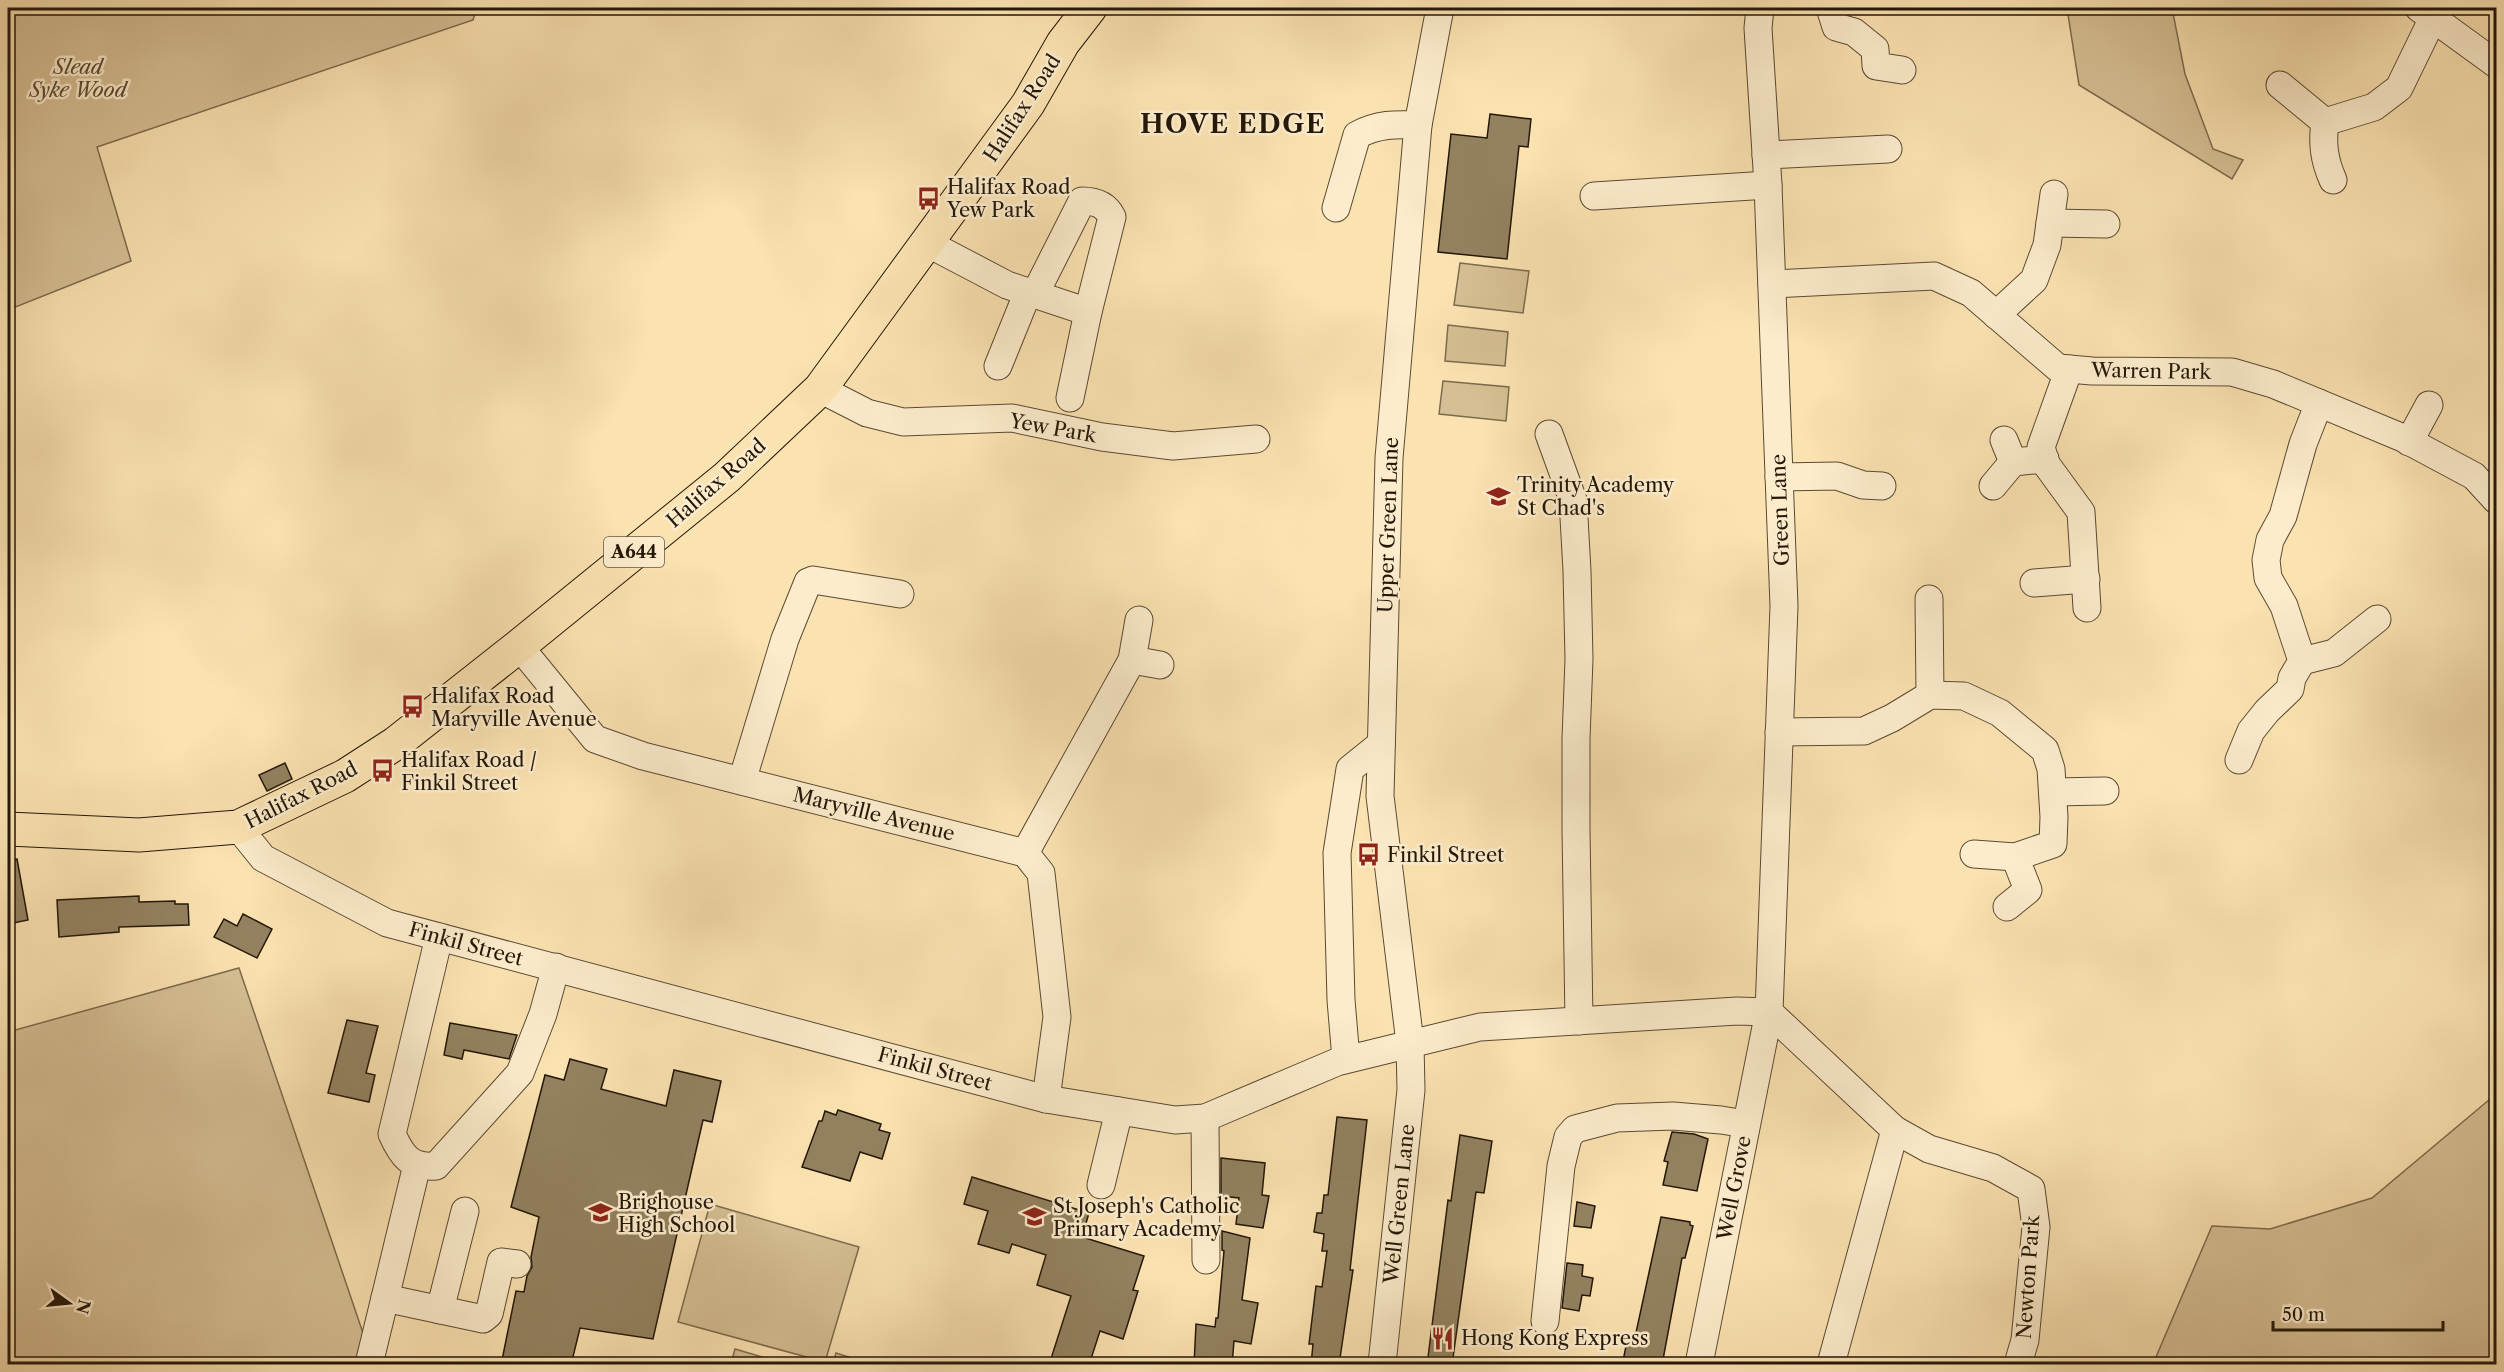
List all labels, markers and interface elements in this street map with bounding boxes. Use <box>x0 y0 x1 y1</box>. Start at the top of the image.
street label: Halifax Road <box>978 50 1066 166</box>
park label: Slead Syke Wood <box>28 55 129 102</box>
district label: HOVE EDGE <box>1140 108 1326 140</box>
place label: Halifax Road Yew Park <box>946 175 1070 222</box>
bus stop icon: Halifax Road Yew Park <box>916 186 942 212</box>
street label: Warren Park <box>2090 358 2213 384</box>
street label: Yew Park <box>1007 408 1100 448</box>
street label: Halifax Road <box>662 433 770 533</box>
street label: Upper Green Lane <box>1373 437 1403 613</box>
street label: Green Lane <box>1766 454 1794 566</box>
place label: Trinity Academy St Chad's <box>1517 473 1675 520</box>
school or university icon: Trinity Academy St Chad's <box>1486 484 1512 510</box>
road number: A644 <box>604 537 664 567</box>
place label: Halifax Road Maryville Avenue <box>431 684 597 731</box>
bus stop icon: Halifax Road Maryville Avenue <box>400 694 426 720</box>
place label: Halifax Road / Finkil Street <box>401 748 537 795</box>
street label: Halifax Road <box>241 756 361 834</box>
bus stop icon: Halifax Road / Finkil Street <box>370 758 396 784</box>
street label: Maryville Avenue <box>791 782 957 846</box>
bus stop icon: Finkil Street <box>1356 842 1382 868</box>
place label: Finkil Street <box>1387 843 1504 867</box>
street label: Finkil Street <box>406 917 526 971</box>
street label: Finkil Street <box>875 1042 995 1096</box>
street label: Well Green Lane <box>1379 1123 1419 1286</box>
street label: Well Grove <box>1712 1134 1756 1243</box>
place label: Brighouse High School <box>618 1190 735 1237</box>
place label: St Joseph's Catholic Primary Academy <box>1053 1194 1240 1241</box>
school or university icon: Brighouse High School <box>587 1200 613 1226</box>
school or university icon: St Joseph's Catholic Primary Academy <box>1022 1204 1048 1230</box>
street label: Newton Park <box>2012 1213 2044 1340</box>
north arrow <box>39 1273 99 1333</box>
scale bar <box>2273 1294 2442 1332</box>
text: N <box>72 1298 95 1316</box>
text: 50 m <box>2282 1304 2325 1326</box>
restaurant icon: Hong Kong Express <box>1430 1325 1456 1351</box>
place label: Hong Kong Express <box>1461 1326 1648 1350</box>

